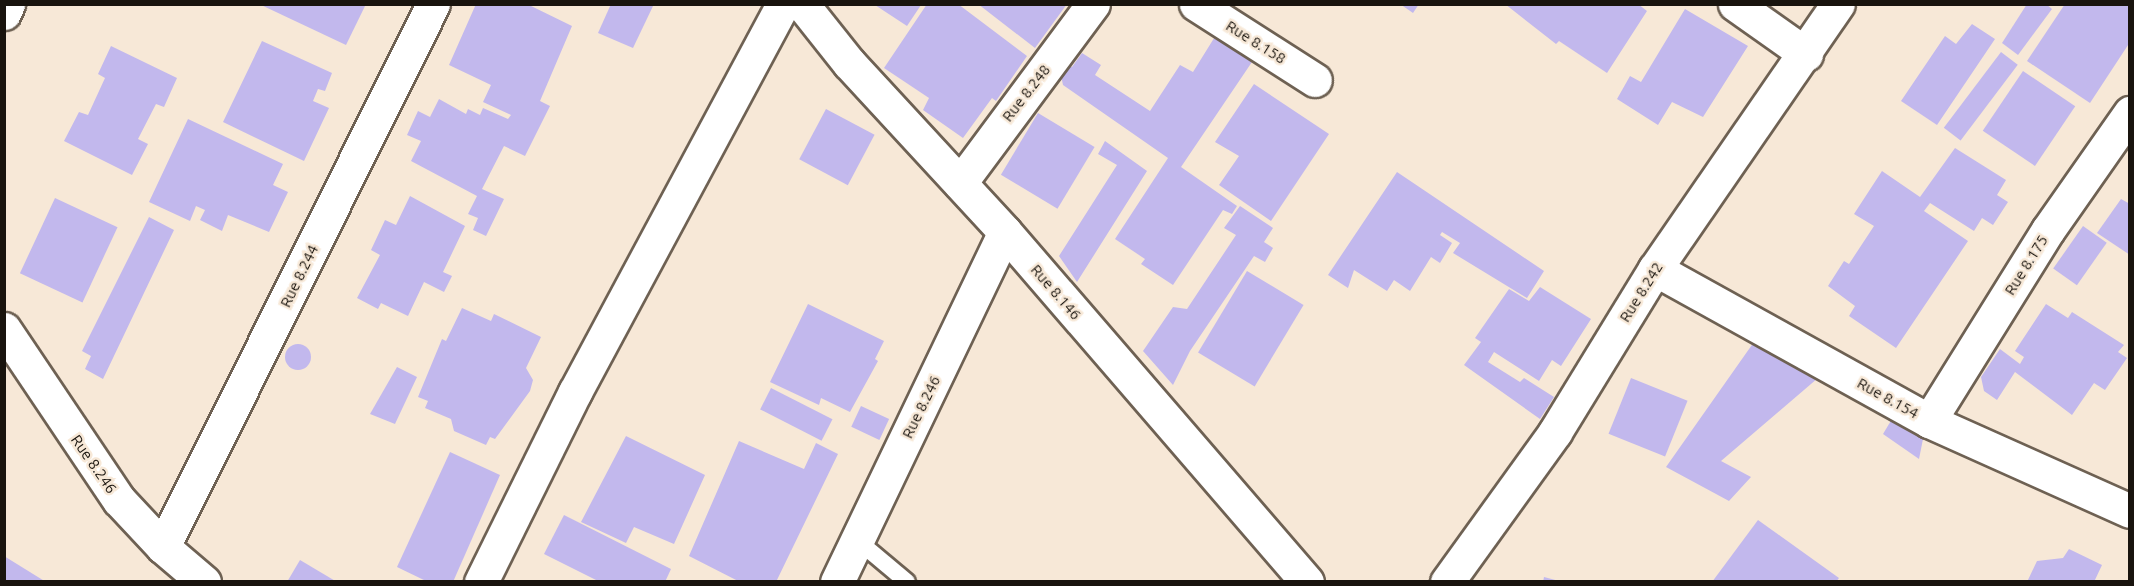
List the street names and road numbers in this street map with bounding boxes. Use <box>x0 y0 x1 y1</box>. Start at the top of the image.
street label: Rue 8.158 <box>1223 17 1289 67</box>
street label: Rue 8.248 <box>998 61 1054 125</box>
street label: Rue 8.175 <box>2001 232 2051 298</box>
street label: Rue 8.244 <box>276 242 322 310</box>
street label: Rue 8.242 <box>1616 259 1666 325</box>
street label: Rue 8.146 <box>1027 261 1085 323</box>
street label: Rue 8.246 <box>898 373 944 441</box>
street label: Rue 8.154 <box>1854 374 1922 422</box>
street label: Rue 8.246 <box>67 431 121 497</box>

